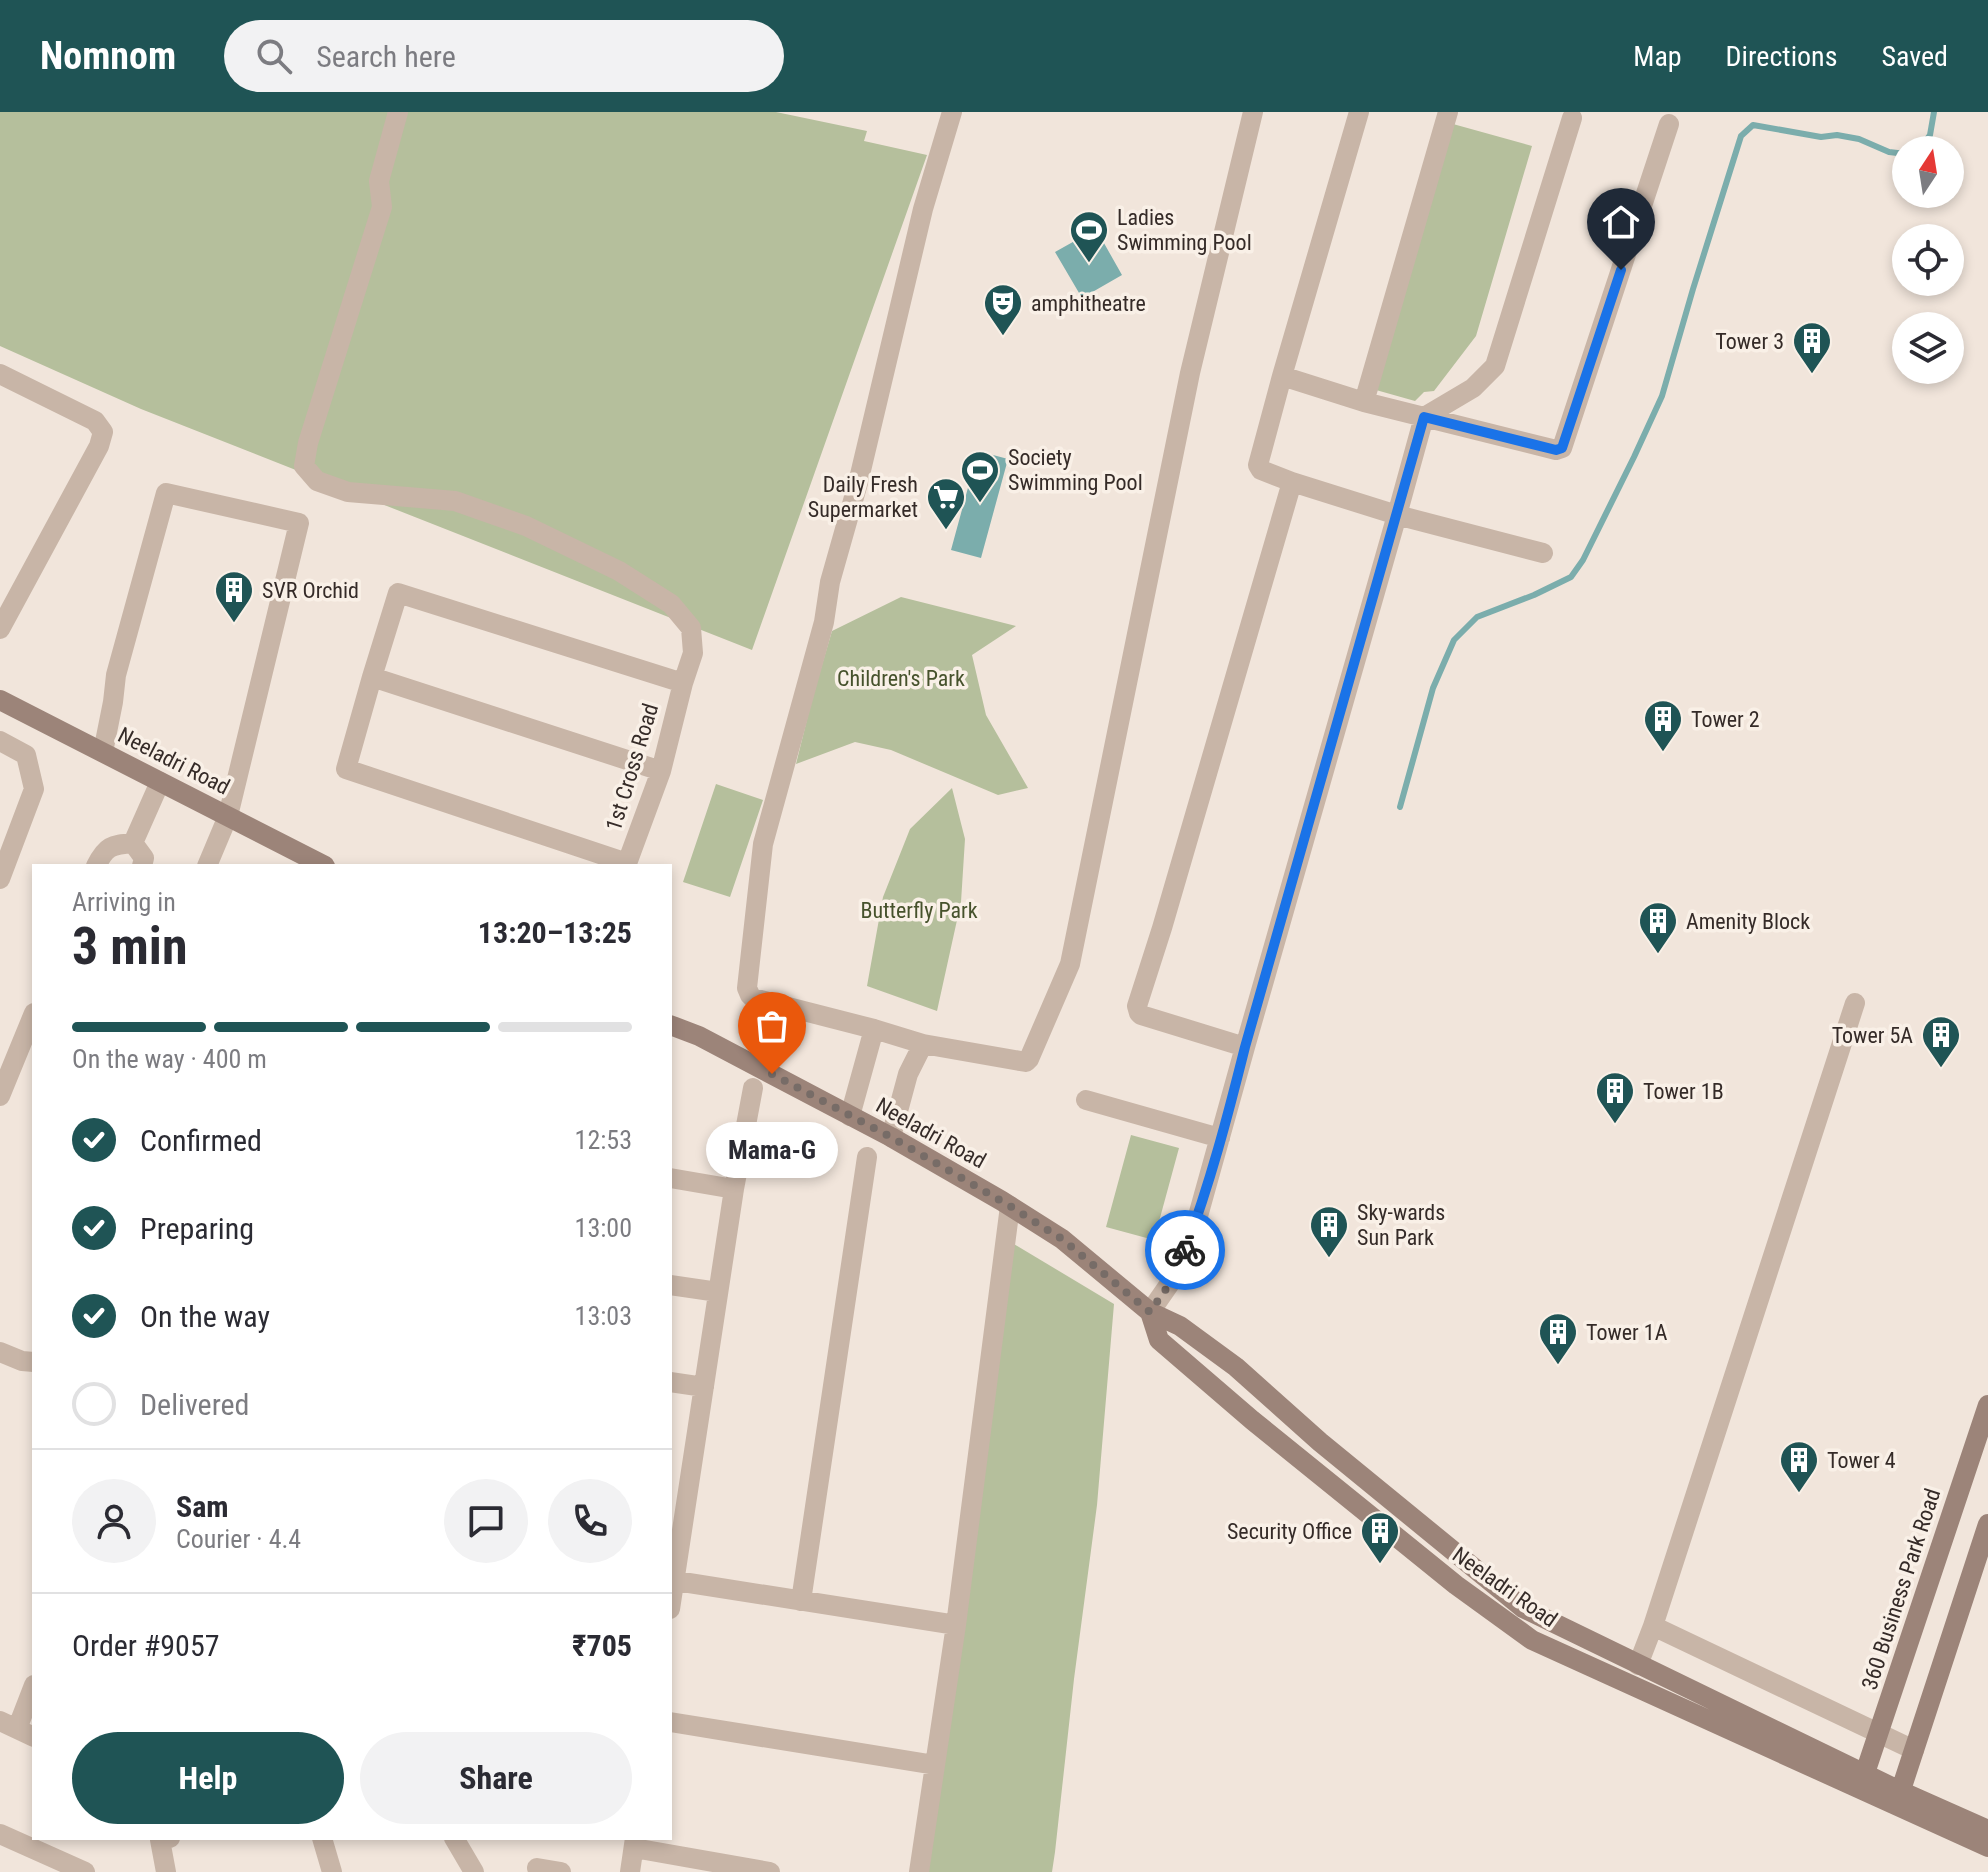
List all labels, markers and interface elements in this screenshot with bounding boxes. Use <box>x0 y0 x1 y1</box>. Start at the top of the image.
search box <box>224 20 784 92</box>
text: Nomnom <box>40 34 176 78</box>
icon: search <box>252 34 296 78</box>
text: Search here <box>316 39 456 74</box>
text: Map <box>1633 40 1682 73</box>
text: Directions <box>1726 40 1837 73</box>
text: Saved <box>1881 40 1948 73</box>
north arrow <box>1892 136 1964 208</box>
map controls <box>1892 136 1964 384</box>
pin <box>1587 188 1655 270</box>
icon: home <box>1599 200 1643 244</box>
place label: Ladies Swimming Pool <box>1117 205 1252 255</box>
sports icon: Ladies Swimming Pool <box>1068 209 1110 264</box>
button: locate <box>1892 224 1964 296</box>
theatre icon: amphitheatre <box>982 282 1024 337</box>
place label: amphitheatre <box>1031 291 1146 316</box>
button: layers <box>1892 312 1964 384</box>
building icon: Tower 3 <box>1791 320 1833 375</box>
place label: Tower 3 <box>1715 329 1784 354</box>
place label: Society Swimming Pool <box>1008 445 1143 495</box>
sports icon: Society Swimming Pool <box>959 449 1001 504</box>
place label: Daily Fresh Supermarket <box>808 472 918 522</box>
supermarket icon: Daily Fresh Supermarket <box>925 476 967 531</box>
building icon: SVR Orchid <box>213 569 255 624</box>
place label: SVR Orchid <box>262 578 359 603</box>
park label: Children's Park <box>837 666 965 691</box>
building icon: Tower 2 <box>1642 698 1684 753</box>
street label: 1st Cross Road <box>601 700 663 834</box>
place label: Tower 2 <box>1691 707 1760 732</box>
street label: Neeladri Road <box>114 722 234 800</box>
text: Arriving in <box>72 887 176 917</box>
park label: Butterfly Park <box>860 898 978 923</box>
building icon: Amenity Block <box>1637 900 1679 955</box>
place label: Amenity Block <box>1686 909 1810 934</box>
text: 13:20–13:25 <box>478 915 632 950</box>
text: 3 min <box>72 916 188 977</box>
pin <box>738 992 806 1074</box>
icon: bag <box>750 1004 794 1048</box>
building icon: Tower 5A <box>1920 1014 1962 1069</box>
place label: Tower 5A <box>1832 1023 1913 1048</box>
text: On the way · 400 m <box>72 1044 267 1074</box>
building icon: Tower 1B <box>1594 1070 1636 1125</box>
place label: Tower 1B <box>1643 1079 1724 1104</box>
street label: Neeladri Road <box>872 1093 990 1173</box>
icon: check <box>72 1118 116 1162</box>
callout: Mama-G <box>706 1122 838 1178</box>
text: Confirmed <box>140 1123 262 1158</box>
text: 12:53 <box>575 1125 632 1155</box>
text: Mama-G <box>728 1135 816 1165</box>
place label: Sky-wards Sun Park <box>1357 1200 1445 1250</box>
building icon: Sky-wards Sun Park <box>1308 1204 1350 1259</box>
icon: check <box>72 1206 116 1250</box>
courier <box>1145 1210 1225 1290</box>
text: Preparing <box>140 1211 254 1246</box>
text: 13:00 <box>575 1213 632 1243</box>
icon: bike <box>1163 1228 1207 1272</box>
icon: check <box>72 1294 116 1338</box>
text: On the way <box>140 1299 270 1334</box>
text: 13:03 <box>575 1301 632 1331</box>
building icon: Tower 1A <box>1537 1311 1579 1366</box>
place label: Tower 1A <box>1586 1320 1668 1345</box>
text: Delivered <box>140 1387 249 1422</box>
building icon: Tower 4 <box>1778 1439 1820 1494</box>
place label: Tower 4 <box>1827 1448 1896 1473</box>
button: person <box>72 1479 156 1563</box>
button: chat <box>444 1479 528 1563</box>
button: phone <box>548 1479 632 1563</box>
street label: 360 Business Park Road <box>1857 1485 1945 1693</box>
text: Sam <box>176 1489 229 1524</box>
building icon: Security Office <box>1359 1510 1401 1565</box>
place label: Security Office <box>1227 1519 1352 1544</box>
text: Courier · 4.4 <box>176 1524 301 1554</box>
street label: Neeladri Road <box>1448 1542 1562 1632</box>
text: Order #9057 <box>72 1628 220 1663</box>
text: ₹705 <box>572 1628 632 1663</box>
button: Help <box>72 1732 344 1824</box>
button: Share <box>360 1732 632 1824</box>

